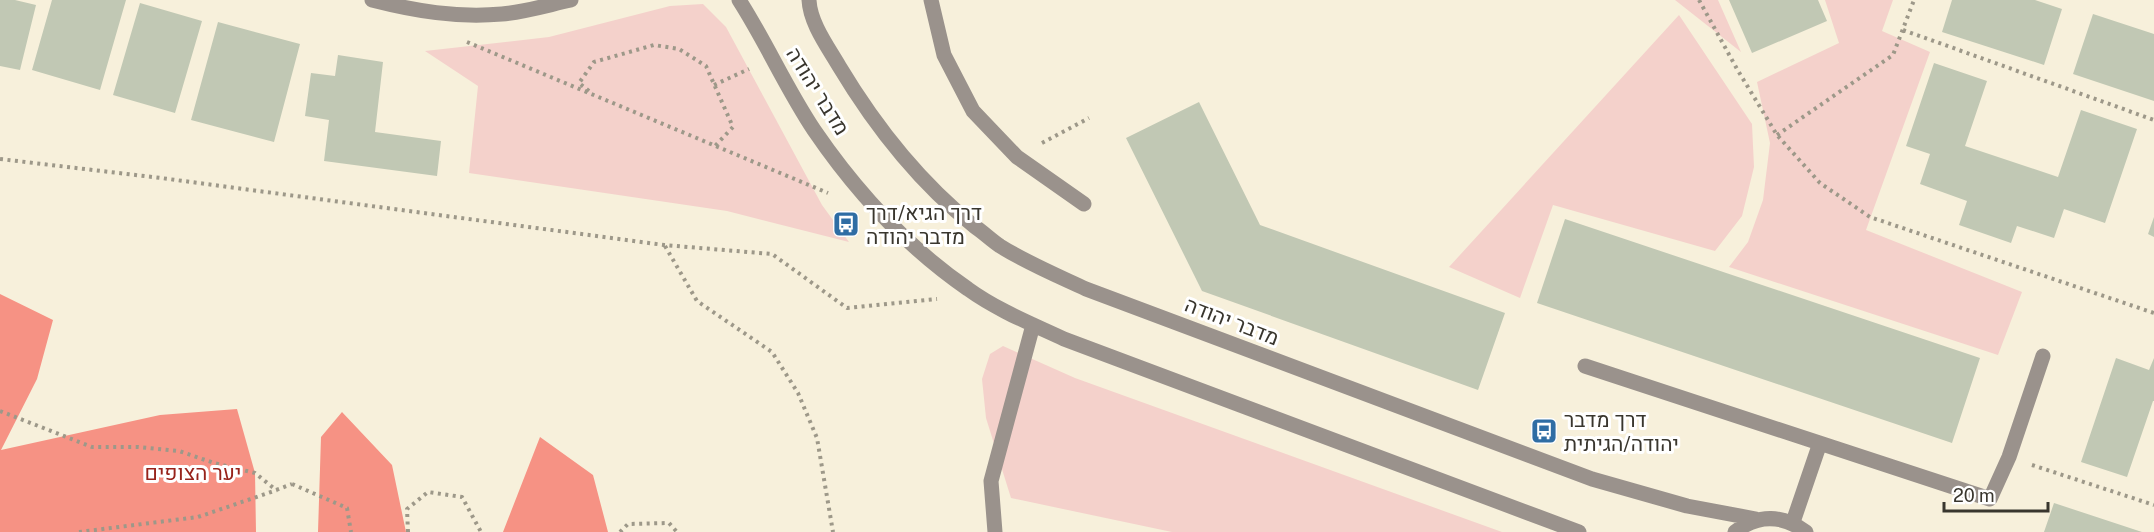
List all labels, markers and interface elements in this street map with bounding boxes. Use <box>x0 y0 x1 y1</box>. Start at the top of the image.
street label: מדבר יהודה <box>781 42 855 140</box>
place label: דרך הגיא/דרך מדבר יהודה <box>866 200 982 249</box>
bus stop icon: דרך הגיא/דרך מדבר יהודה <box>831 209 861 239</box>
street label: מדבר יהודה <box>1181 292 1283 350</box>
place label: דרך מדבר יהודה/הגיתית <box>1564 407 1679 456</box>
bus stop icon: דרך מדבר יהודה/הגיתית <box>1529 416 1559 446</box>
park label: יער הצופים <box>145 460 241 485</box>
scale bar <box>1944 475 2048 513</box>
text: 20 m <box>1953 485 1995 506</box>

